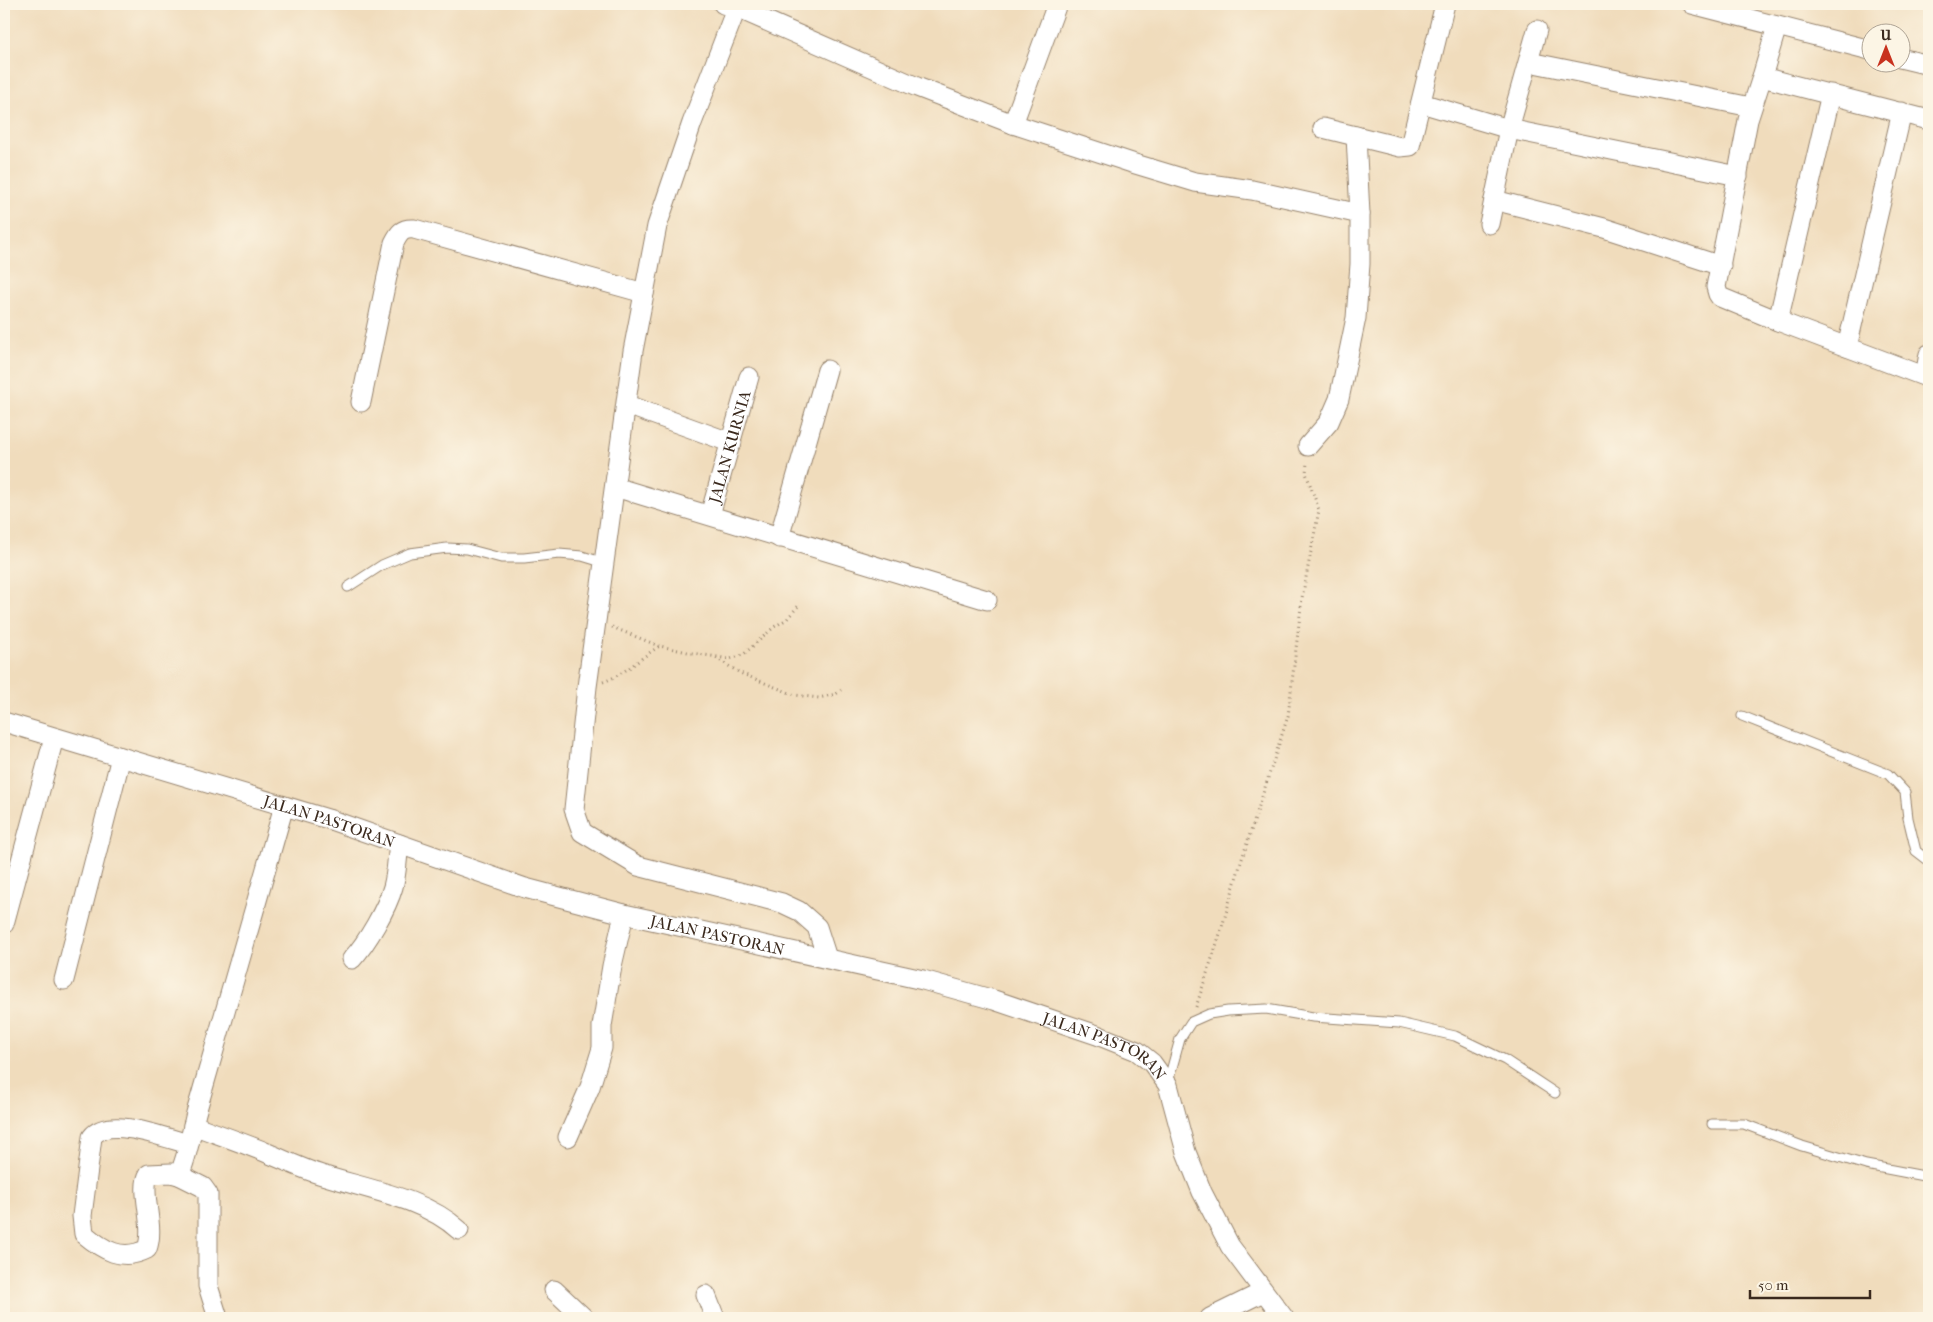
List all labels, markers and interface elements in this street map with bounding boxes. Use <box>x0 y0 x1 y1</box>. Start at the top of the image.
north arrow <box>1860 22 1910 72</box>
text: U <box>1880 27 1892 44</box>
street label: JALAN KURNIA <box>704 388 754 507</box>
street label: JALAN PASTORAN <box>259 790 398 851</box>
street label: JALAN PASTORAN <box>646 910 787 959</box>
street label: JALAN PASTORAN <box>1038 1007 1170 1083</box>
scale bar <box>1750 1267 1870 1299</box>
text: 50 m <box>1758 1276 1789 1294</box>

